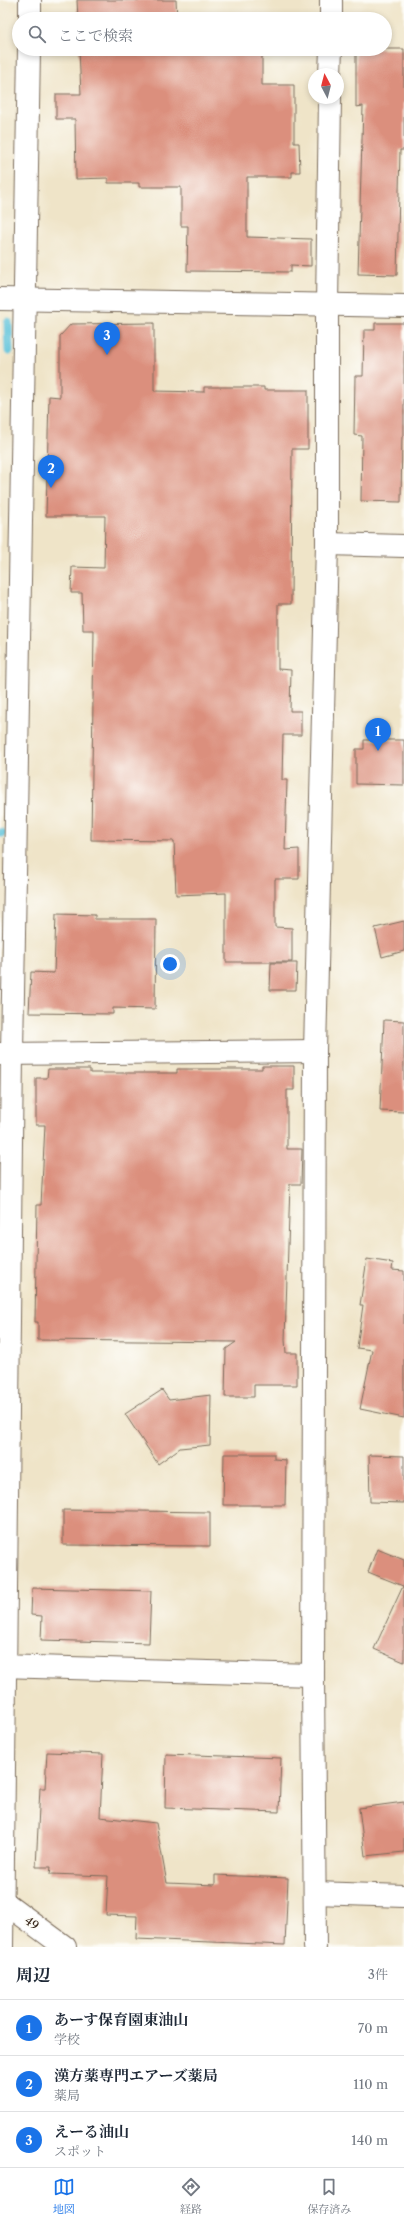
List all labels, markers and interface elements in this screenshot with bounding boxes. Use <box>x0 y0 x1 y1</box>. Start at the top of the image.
search box <box>12 12 392 56</box>
icon: search <box>26 23 48 45</box>
text: ここで検索 <box>58 26 133 45</box>
north arrow <box>308 68 344 104</box>
pin: 3 <box>94 322 120 355</box>
pin: 2 <box>38 455 64 488</box>
pin: 1 <box>365 718 391 751</box>
your location <box>160 954 180 974</box>
street label: 49 <box>22 1913 42 1933</box>
text: 周辺 <box>16 1965 50 1985</box>
text: 3件 <box>368 1966 388 1982</box>
text: あーす保育園東油山 <box>54 2010 188 2029</box>
text: 1 <box>26 2020 32 2036</box>
text: 70 m <box>358 2020 388 2036</box>
text: 学校 <box>54 2031 80 2047</box>
text: 漢方薬専門エアーズ薬局 <box>54 2066 218 2085</box>
text: 2 <box>25 2076 33 2092</box>
text: 110 m <box>353 2076 388 2092</box>
text: 薬局 <box>54 2087 80 2103</box>
text: えーる油山 <box>54 2122 129 2141</box>
text: 3 <box>25 2132 33 2148</box>
text: 140 m <box>351 2132 388 2148</box>
text: スポット <box>54 2143 106 2159</box>
tab: 地図 <box>53 2176 75 2216</box>
tab: 経路 <box>180 2176 202 2216</box>
tab: 保存済み <box>307 2176 351 2216</box>

